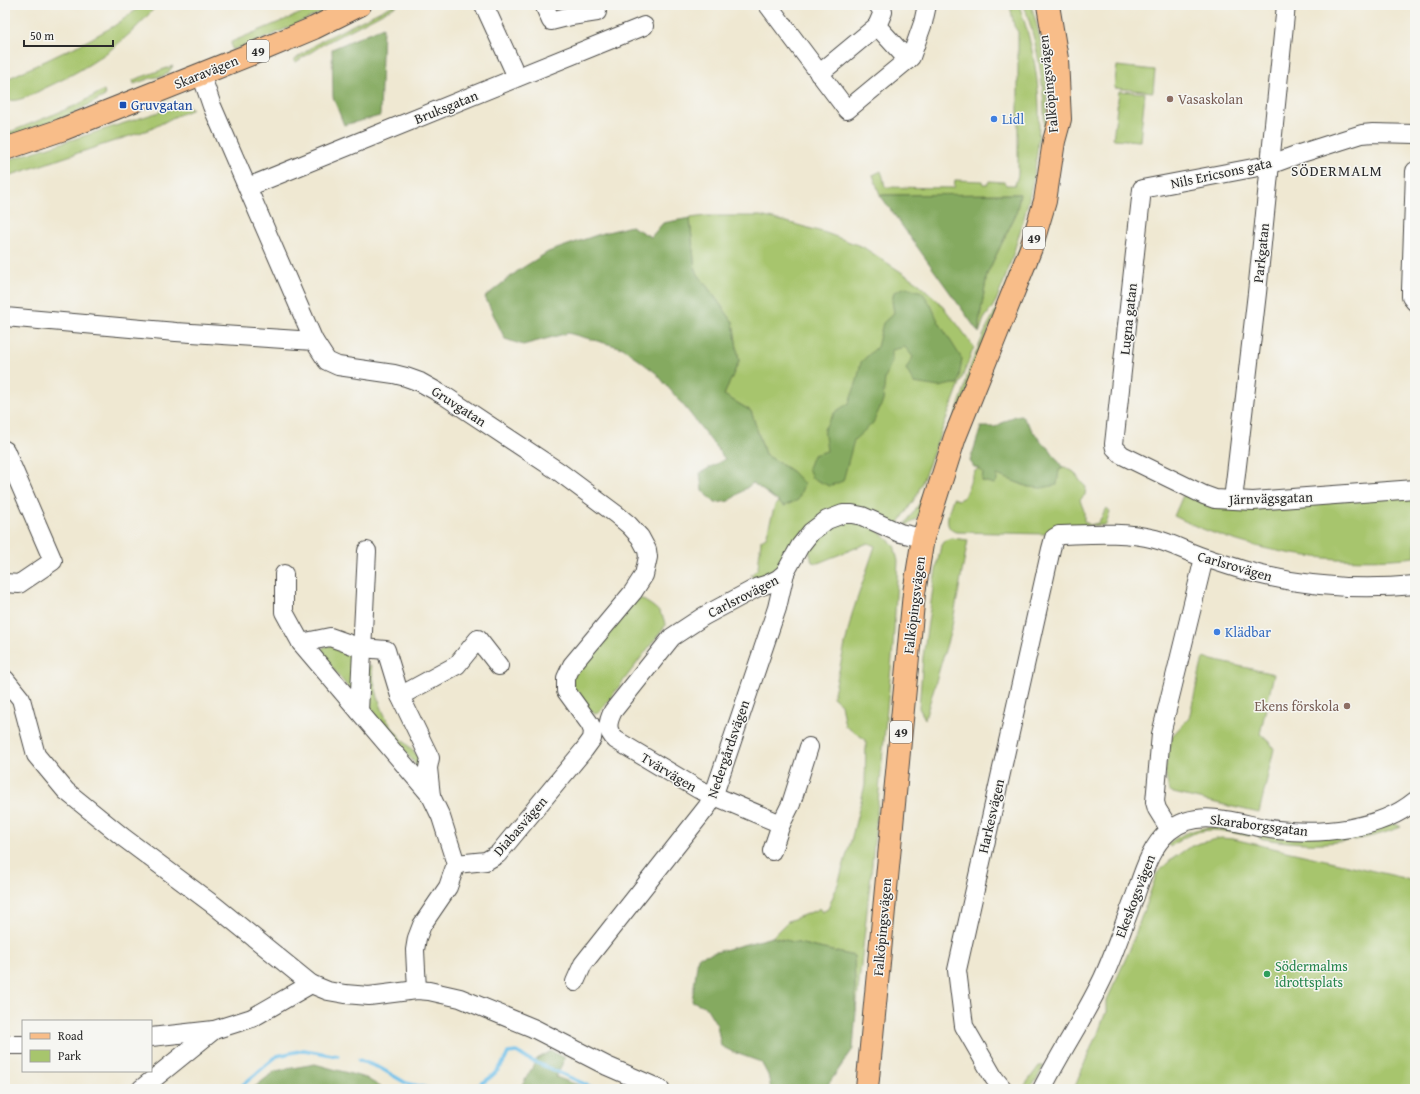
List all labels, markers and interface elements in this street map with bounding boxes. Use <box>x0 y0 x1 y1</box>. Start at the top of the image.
scale bar <box>24 22 113 48</box>
text: 50 m <box>30 27 54 44</box>
street label: Falköpingsvägen <box>1033 34 1063 134</box>
road number: 49 <box>247 40 269 62</box>
street label: Skaravägen <box>171 50 241 94</box>
street label: Bruksgatan <box>411 85 481 129</box>
place label: Vasaskolan <box>1178 89 1243 109</box>
marker: Vasaskolan <box>1165 94 1175 104</box>
place label: Gruvgatan <box>131 95 193 115</box>
marker: Gruvgatan <box>118 100 128 110</box>
place label: Lidl <box>1002 109 1024 129</box>
marker: Lidl <box>989 114 999 124</box>
street label: Nils Ericsons gata <box>1169 152 1274 193</box>
district label: SÖDERMALM <box>1291 160 1383 181</box>
street label: Parkgatan <box>1248 222 1274 284</box>
road number: 49 <box>1023 227 1045 249</box>
street label: Lugna gatan <box>1114 282 1142 356</box>
street label: Gruvgatan <box>428 381 490 431</box>
street label: Järnvägsgatan <box>1227 487 1313 510</box>
street label: Carlsrovägen <box>1195 546 1275 586</box>
street label: Falköpingsvägen <box>898 555 930 655</box>
street label: Carlsrovägen <box>704 570 782 622</box>
place label: Klädbar <box>1225 622 1271 642</box>
marker: Klädbar <box>1212 627 1222 637</box>
place label: Ekens förskola <box>1255 696 1339 716</box>
street label: Nedergårdsvägen <box>702 697 754 801</box>
marker: Ekens förskola <box>1342 701 1352 711</box>
road number: 49 <box>890 721 912 743</box>
street label: Tvärvägen <box>637 747 701 797</box>
street label: Harkesvägen <box>973 777 1009 855</box>
street label: Diabasvägen <box>488 792 552 860</box>
street label: Skaraborgsgatan <box>1209 809 1309 841</box>
street label: Ekeskogsvägen <box>1110 851 1160 940</box>
street label: Falköpingsvägen <box>868 877 896 977</box>
place label: Södermalms idrottsplats <box>1275 956 1348 992</box>
marker: Södermalms idrottsplats <box>1262 969 1272 979</box>
legend <box>22 1020 152 1072</box>
text: Road <box>58 1027 84 1044</box>
text: Park <box>58 1047 82 1064</box>

